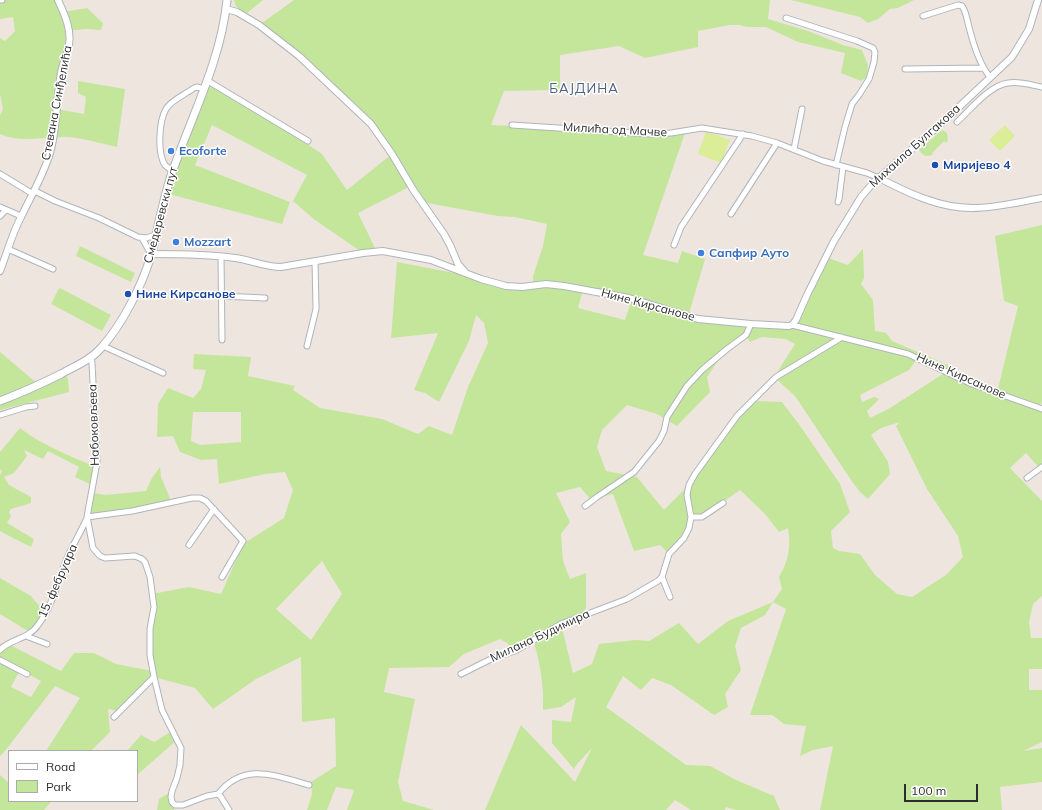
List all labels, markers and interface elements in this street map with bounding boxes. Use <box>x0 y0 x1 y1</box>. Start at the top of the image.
street label: Стевана Синђелића <box>39 44 75 162</box>
district label: БАЈДИНА <box>549 81 619 97</box>
street label: Михаила Булгакова <box>867 101 963 191</box>
street label: Милића од Мачве <box>563 120 667 140</box>
place label: Ecoforte <box>179 144 227 158</box>
marker: Ecoforte <box>166 146 176 156</box>
place label: Миријево 4 <box>943 158 1011 172</box>
marker: Миријево 4 <box>930 160 940 170</box>
street label: Смедеревски пут <box>141 165 181 265</box>
place label: Mozzart <box>184 235 231 249</box>
marker: Mozzart <box>171 237 181 247</box>
place label: Сапфир Ауто <box>709 246 789 260</box>
marker: Сапфир Ауто <box>696 248 706 258</box>
street label: Нине Кирсанове <box>600 286 696 324</box>
place label: Нине Кирсанове <box>136 287 236 301</box>
marker: Нине Кирсанове <box>123 289 133 299</box>
street label: Нине Кирсанове <box>914 350 1008 402</box>
street label: Набоковљева <box>85 384 103 466</box>
street label: 15. фебруара <box>35 542 81 620</box>
street label: Милана Будимира <box>488 607 592 665</box>
legend <box>8 750 138 802</box>
text: Road <box>46 759 75 774</box>
scale bar <box>906 776 980 802</box>
text: Park <box>46 779 71 794</box>
text: 100 m <box>911 783 946 798</box>

